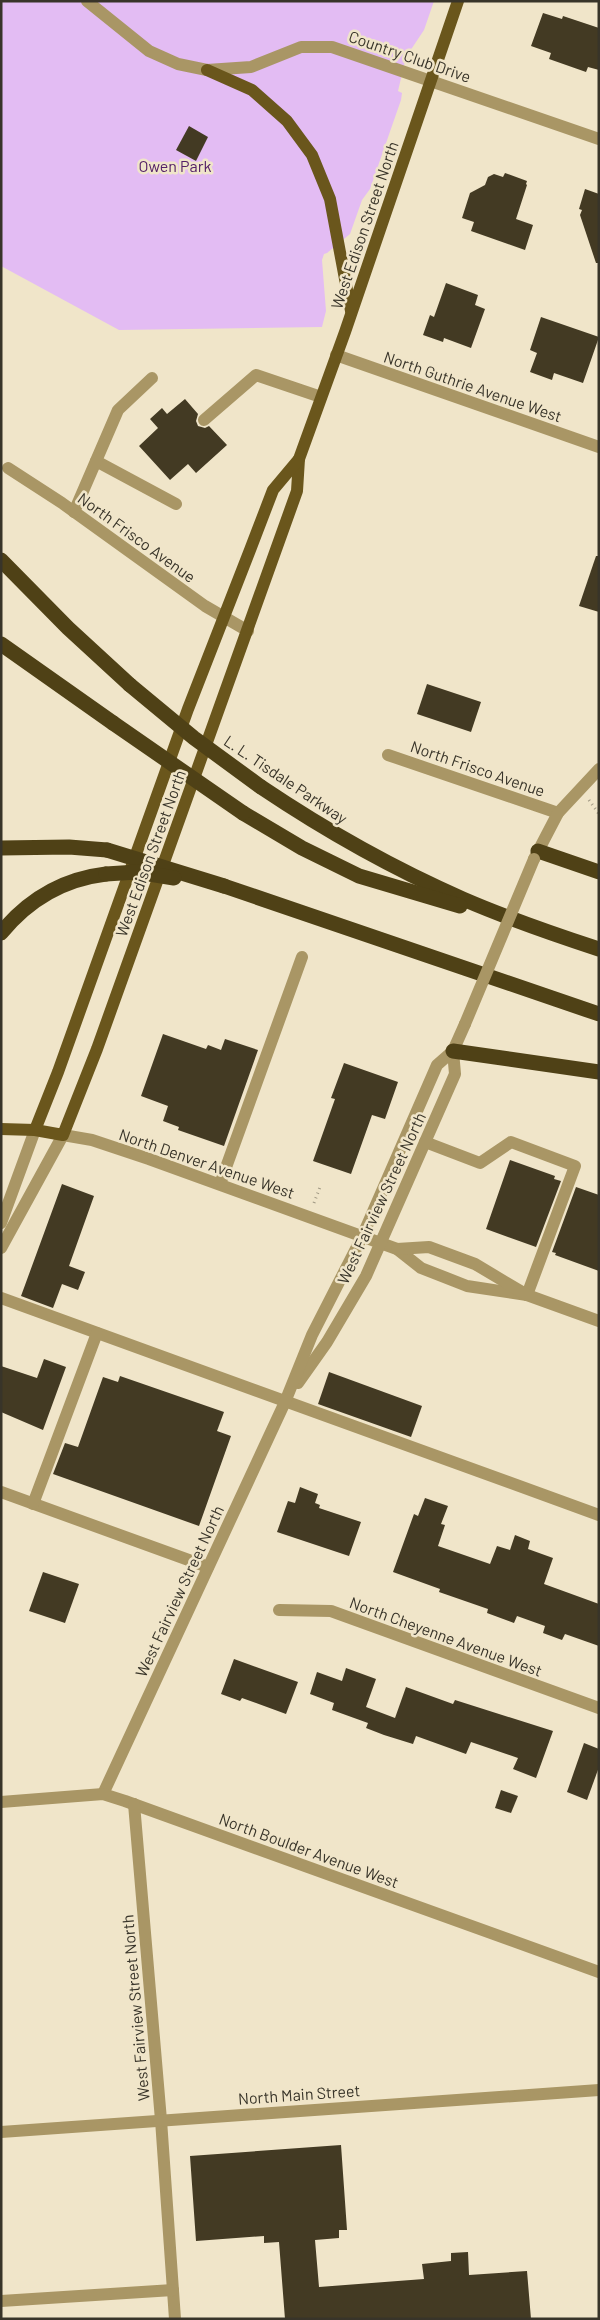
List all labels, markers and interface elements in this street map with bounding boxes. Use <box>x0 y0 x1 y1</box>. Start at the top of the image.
street label: Country Club Drive <box>346 26 474 86</box>
street label: West Edison Street North <box>326 139 402 311</box>
park label: Owen Park <box>138 156 212 175</box>
street label: North Guthrie Avenue West <box>382 347 564 425</box>
street label: North Frisco Avenue <box>74 488 200 586</box>
street label: L. L. Tisdale Parkway <box>221 731 352 828</box>
street label: North Frisco Avenue <box>408 736 548 800</box>
street label: West Edison Street North <box>111 767 189 939</box>
street label: West Fairview Street North <box>333 1109 429 1287</box>
street label: North Denver Avenue West <box>117 1124 297 1202</box>
street label: West Fairview Street North <box>131 1502 227 1680</box>
street label: North Cheyenne Avenue West <box>347 1592 545 1680</box>
street label: North Boulder Avenue West <box>217 1809 401 1891</box>
street label: West Fairview Street North <box>117 1914 153 2102</box>
street label: North Main Street <box>237 2080 361 2108</box>

